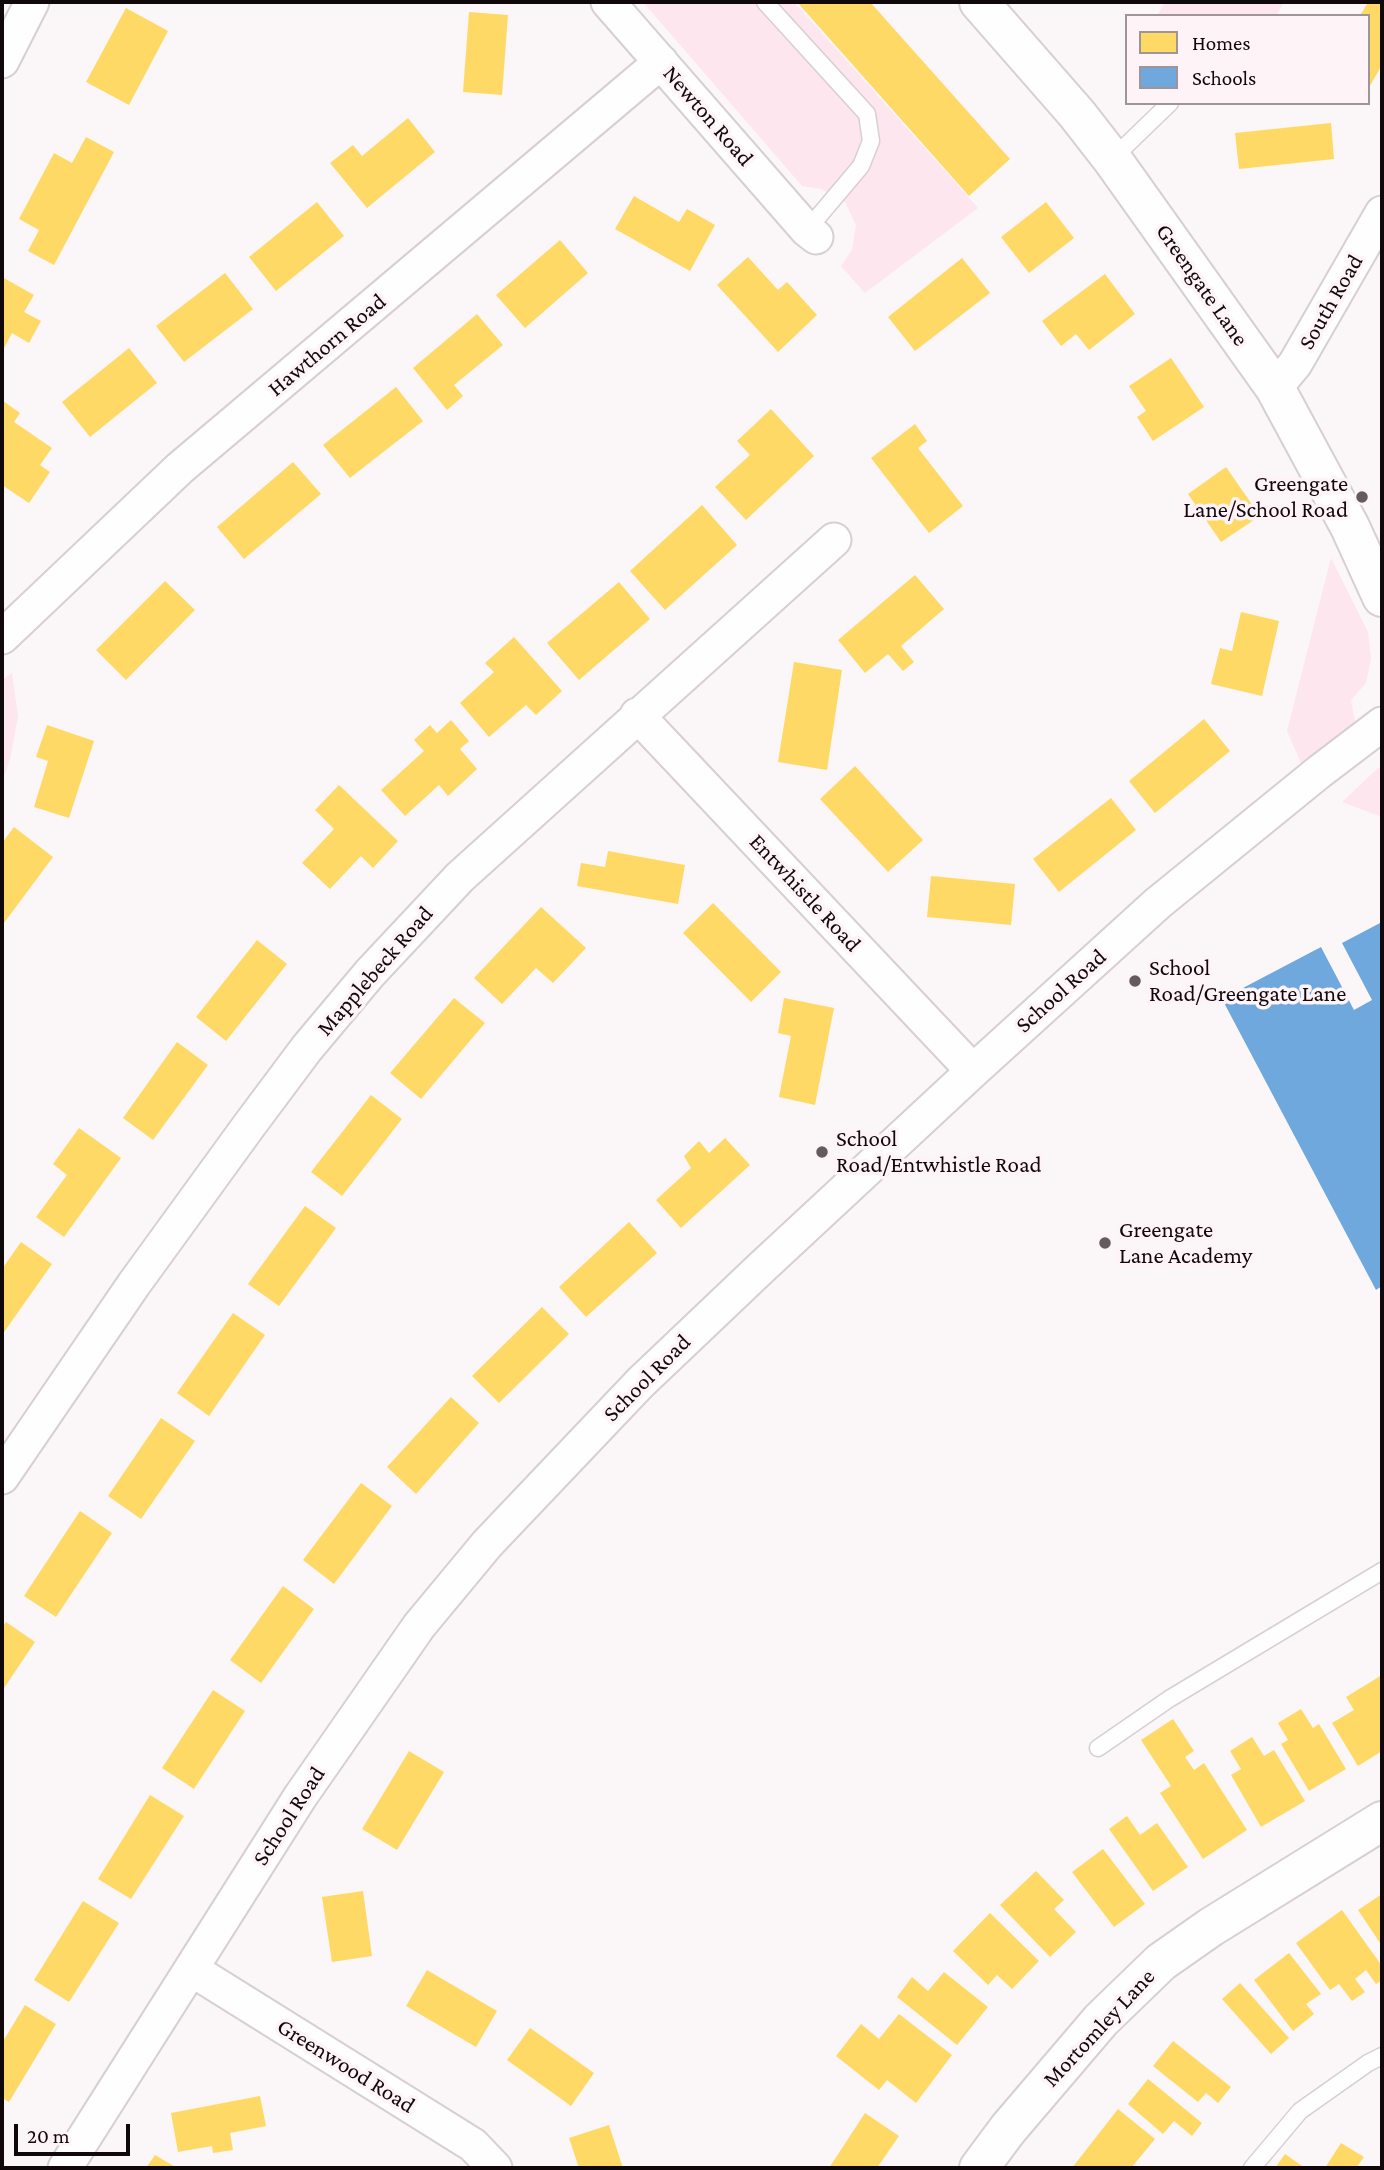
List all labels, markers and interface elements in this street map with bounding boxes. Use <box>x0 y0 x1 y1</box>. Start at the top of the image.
legend <box>1125 14 1370 105</box>
text: Homes <box>1192 31 1251 55</box>
street label: Newton Road <box>657 60 759 172</box>
text: Schools <box>1192 66 1256 90</box>
street label: Greengate Lane <box>1150 219 1254 351</box>
street label: South Road <box>1293 250 1369 354</box>
street label: Hawthorn Road <box>262 288 392 402</box>
place label: Greengate Lane/School Road <box>1183 470 1348 524</box>
marker: Greengate Lane/School Road <box>1354 489 1370 505</box>
street label: Entwhistle Road <box>743 828 867 958</box>
street label: Mapplebeck Road <box>311 900 439 1042</box>
street label: School Road <box>1010 943 1112 1039</box>
place label: School Road/Greengate Lane <box>1149 954 1346 1008</box>
marker: School Road/Greengate Lane <box>1127 973 1143 989</box>
place label: School Road/Entwhistle Road <box>836 1125 1042 1179</box>
marker: School Road/Entwhistle Road <box>814 1144 830 1160</box>
place label: Greengate Lane Academy <box>1119 1216 1252 1270</box>
marker: Greengate Lane Academy <box>1097 1235 1113 1251</box>
street label: School Road <box>598 1329 696 1427</box>
street label: School Road <box>247 1761 331 1871</box>
street label: Mortomley Lane <box>1037 1963 1161 2093</box>
street label: Greenwood Road <box>272 2013 420 2119</box>
scale bar <box>18 2110 133 2154</box>
text: 20 m <box>27 2124 70 2148</box>

